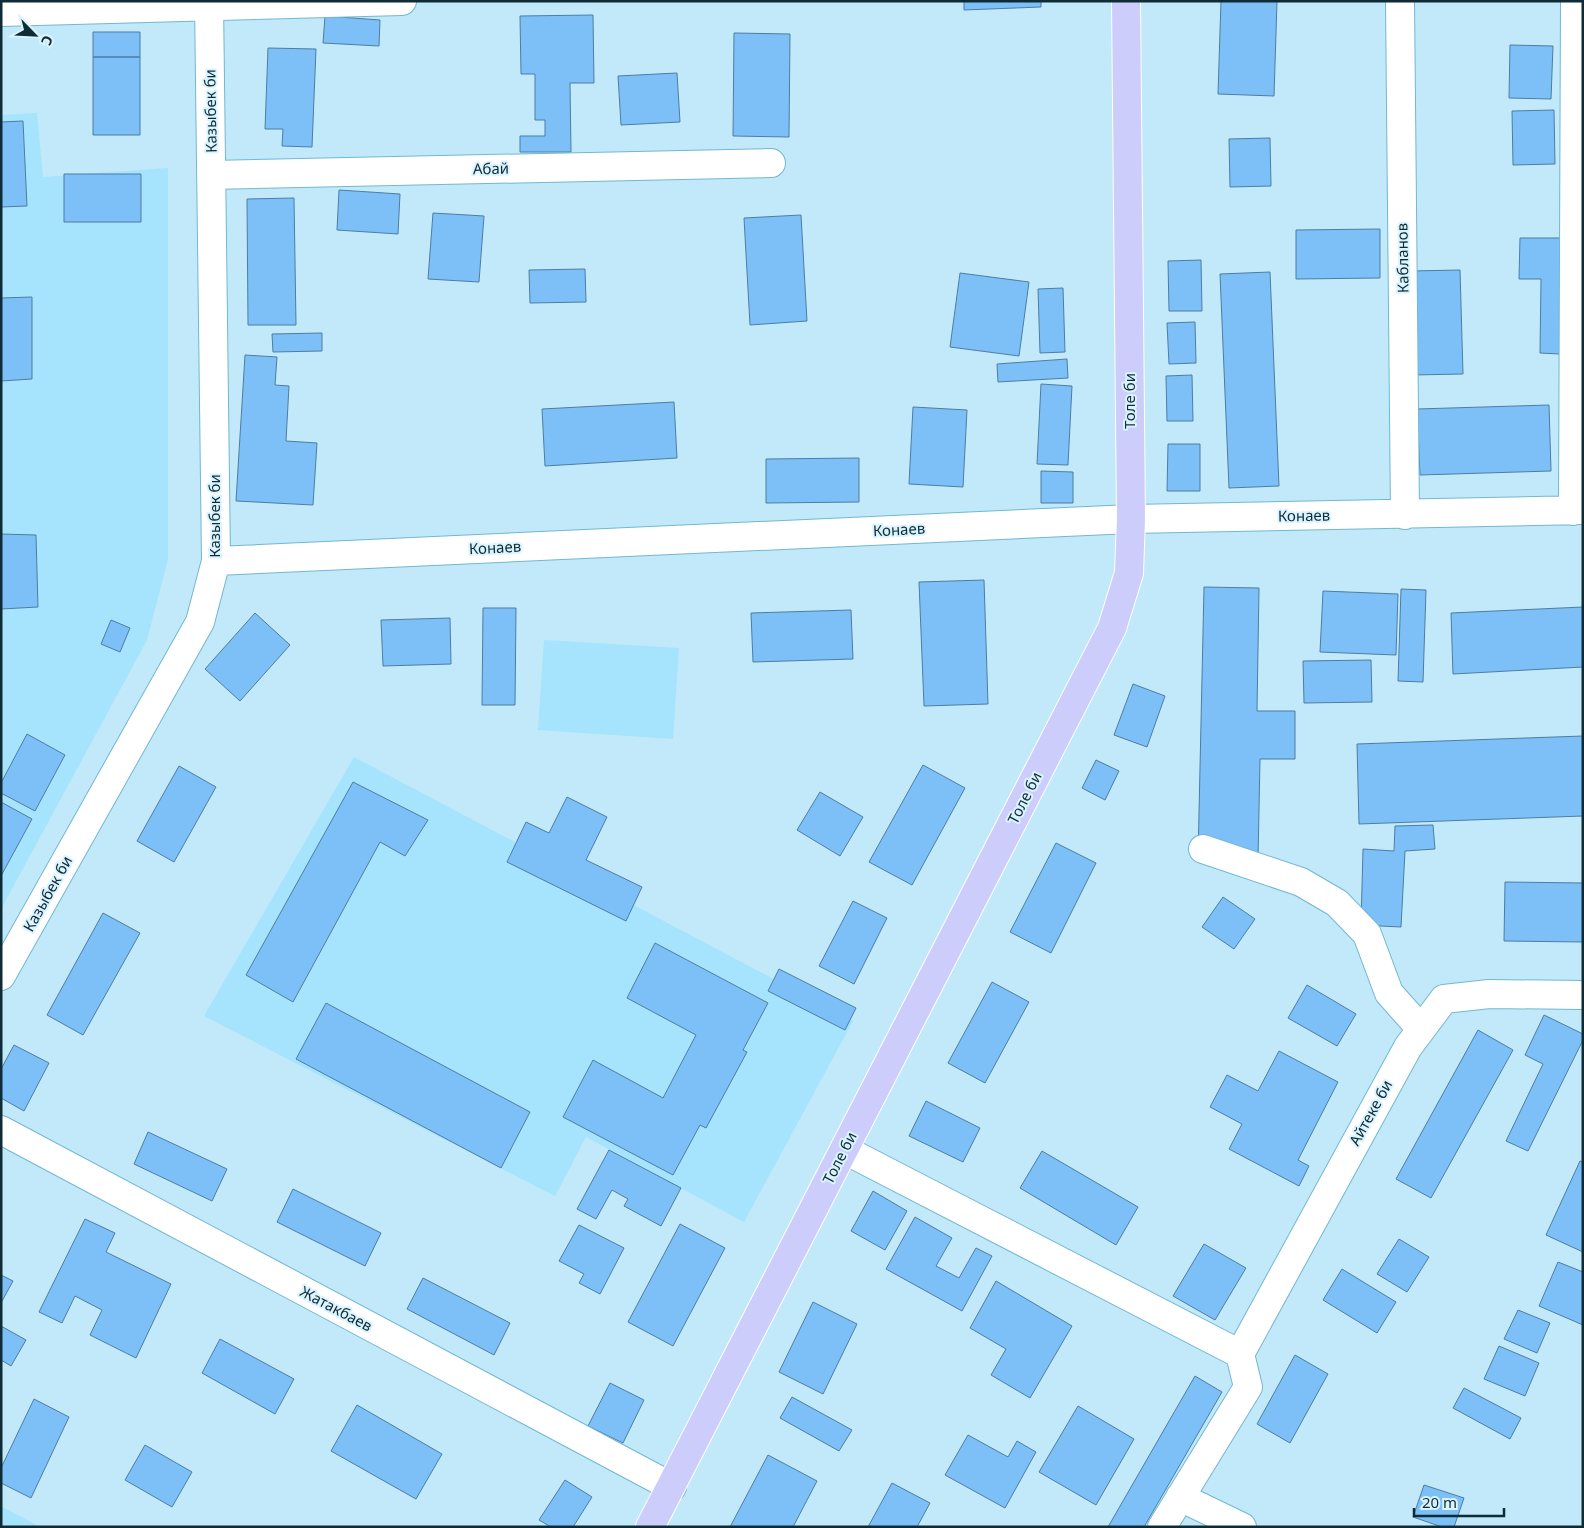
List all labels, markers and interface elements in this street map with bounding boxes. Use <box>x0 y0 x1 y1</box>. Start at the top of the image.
north arrow <box>10 10 60 60</box>
text: С <box>37 33 58 48</box>
street label: Казыбек би <box>199 69 221 153</box>
street label: Абай <box>473 158 509 178</box>
street label: Кабланов <box>1391 223 1413 293</box>
street label: Толе би <box>1119 373 1139 429</box>
street label: Казыбек би <box>204 474 224 558</box>
street label: Конаев <box>1278 505 1330 525</box>
street label: Конаев <box>872 518 926 540</box>
street label: Конаев <box>468 536 522 558</box>
street label: Толе би <box>1003 768 1046 827</box>
street label: Казыбек би <box>18 852 76 935</box>
street label: Айтеке би <box>1344 1076 1396 1149</box>
street label: Толе би <box>818 1128 861 1187</box>
street label: Жатакбаев <box>297 1281 376 1335</box>
scale bar <box>1414 1486 1504 1518</box>
text: 20 m <box>1422 1492 1457 1512</box>

